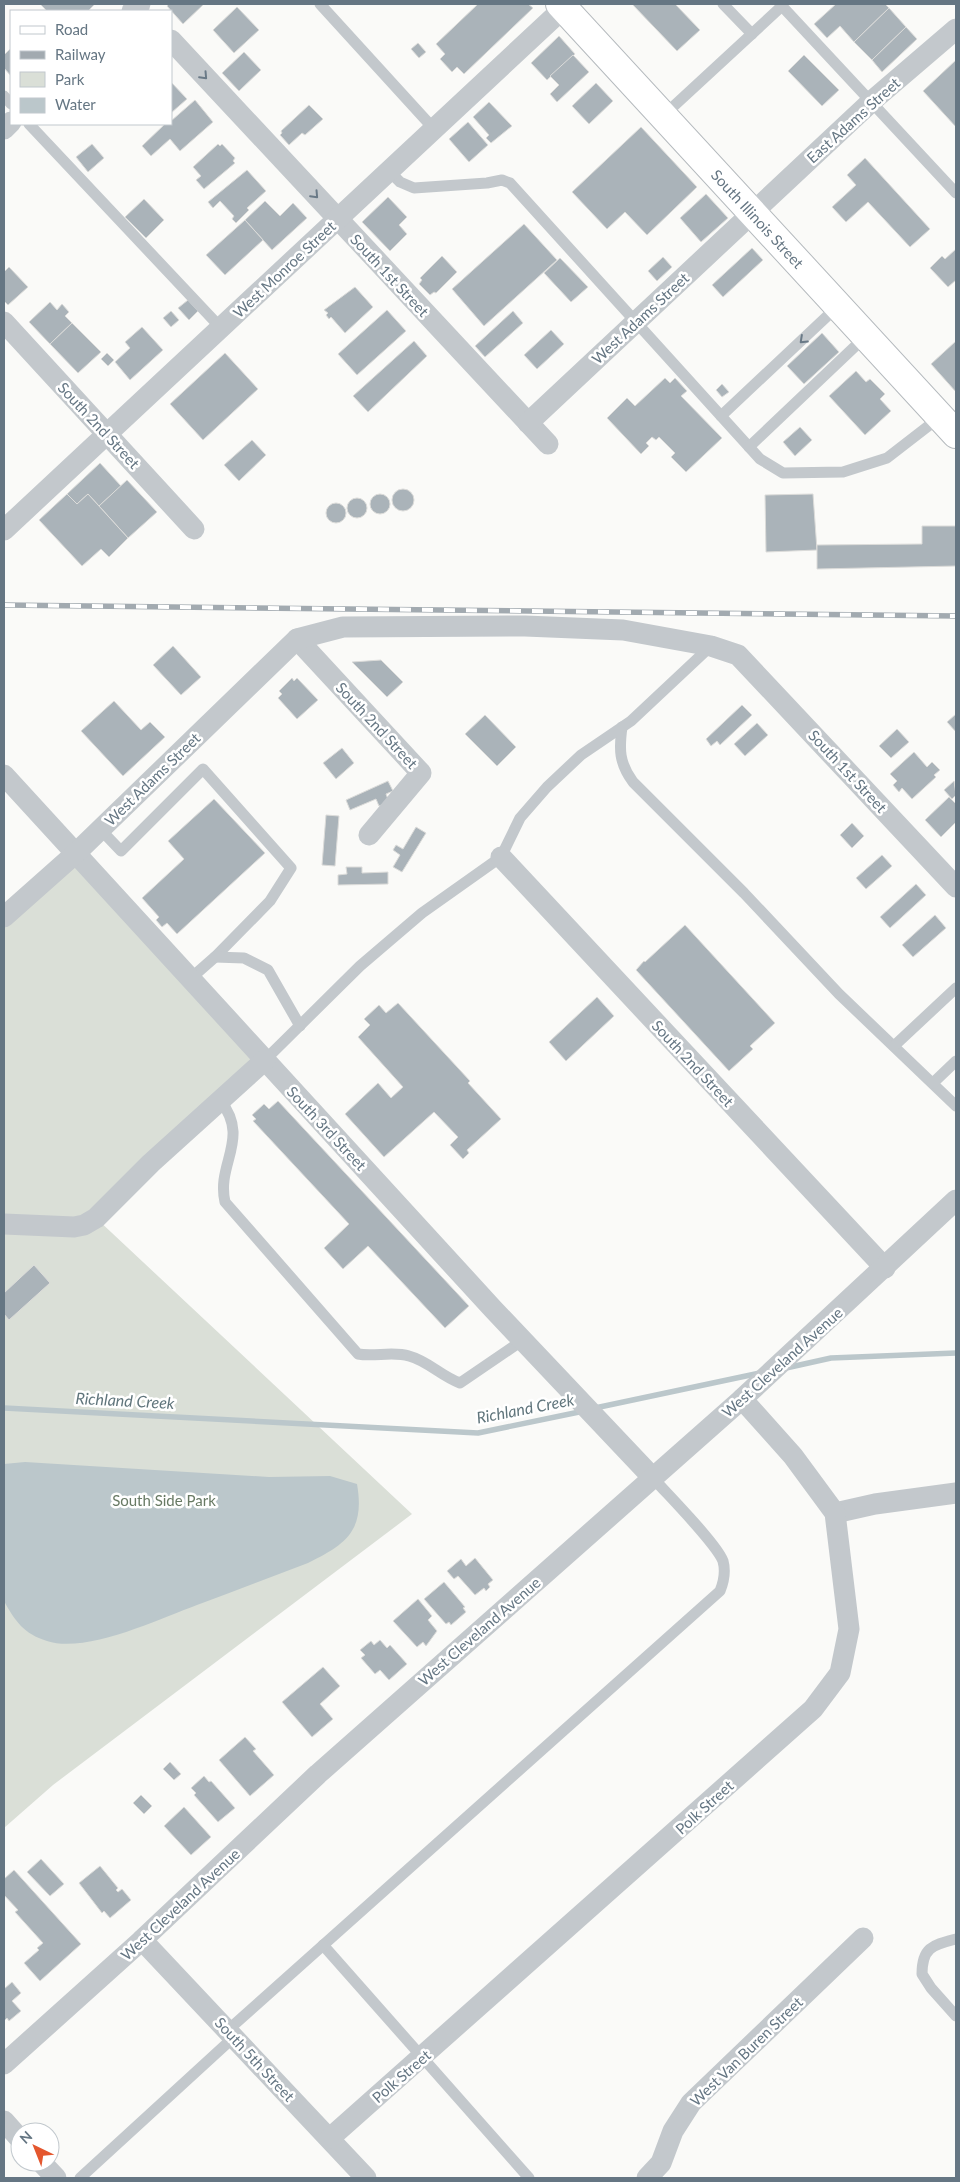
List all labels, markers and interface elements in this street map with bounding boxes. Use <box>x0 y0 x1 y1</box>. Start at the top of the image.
legend <box>10 10 172 125</box>
text: Road <box>55 20 88 38</box>
text: Railway <box>55 45 106 63</box>
text: Park <box>55 70 85 88</box>
one-way arrow <box>199 70 208 79</box>
street label: East Adams Street <box>803 73 904 167</box>
text: Water <box>55 95 96 113</box>
street label: South Illinois Street <box>708 166 808 272</box>
one-way arrow <box>309 189 318 198</box>
street label: West Monroe Street <box>229 216 340 321</box>
street label: South 1st Street <box>347 230 433 321</box>
street label: West Adams Street <box>588 268 693 367</box>
one-way arrow <box>800 334 809 343</box>
street label: South 2nd Street <box>54 378 144 472</box>
street label: South 2nd Street <box>332 678 422 772</box>
street label: South 1st Street <box>805 726 891 817</box>
street label: West Adams Street <box>100 728 204 829</box>
street label: South 2nd Street <box>648 1016 738 1110</box>
street label: South 3rd Street <box>284 1082 371 1174</box>
street label: West Cleveland Avenue <box>718 1303 846 1421</box>
water label: Richland Creek <box>75 1388 175 1412</box>
water label: Richland Creek <box>475 1389 576 1427</box>
park label: South Side Park <box>112 1491 216 1509</box>
street label: West Cleveland Avenue <box>414 1573 544 1689</box>
street label: Polk Street <box>671 1776 737 1838</box>
street label: West Cleveland Avenue <box>117 1844 243 1964</box>
street label: West Van Buren Street <box>686 1992 806 2109</box>
street label: South 5th Street <box>211 2013 299 2105</box>
street label: Polk Street <box>368 2045 434 2106</box>
north arrow <box>10 2122 60 2172</box>
text: N <box>16 2127 36 2147</box>

